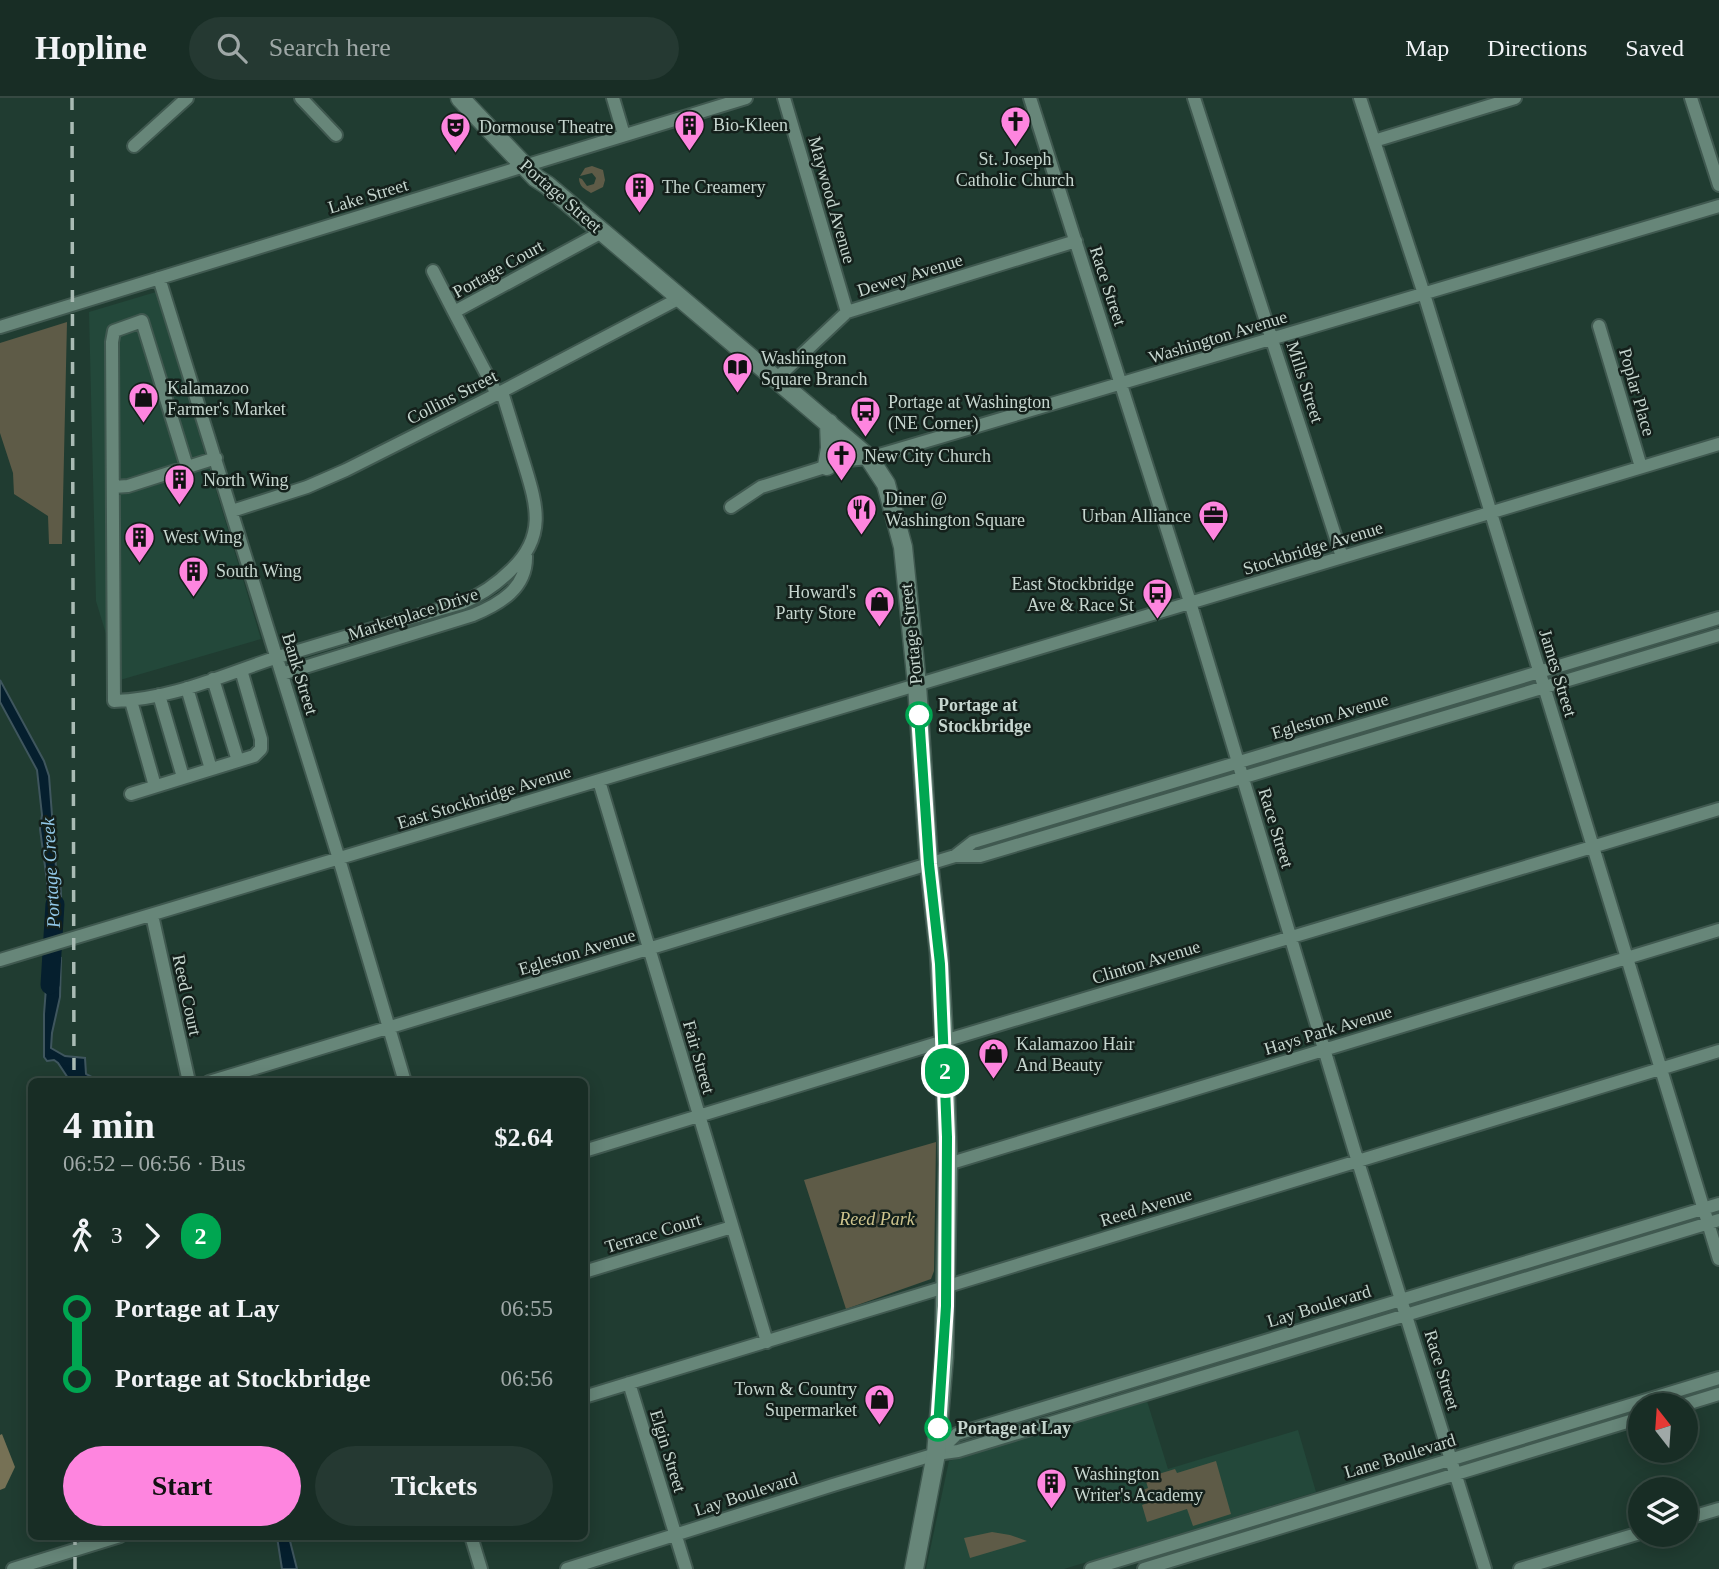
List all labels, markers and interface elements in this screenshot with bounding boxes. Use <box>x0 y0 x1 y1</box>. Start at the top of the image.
search box <box>189 17 679 80</box>
icon: search <box>213 29 251 67</box>
text: Hopline <box>35 30 147 66</box>
text: Search here <box>269 33 391 62</box>
text: Map <box>1405 35 1449 61</box>
text: Directions <box>1487 35 1587 61</box>
text: Saved <box>1625 35 1684 61</box>
church icon: St. Joseph Catholic Church <box>998 104 1032 148</box>
building icon: Bio-Kleen <box>673 108 707 152</box>
theatre icon: Dormouse Theatre <box>439 110 473 154</box>
place label: Bio-Kleen <box>713 115 788 135</box>
place label: Dormouse Theatre <box>479 117 613 137</box>
street label: Maywood Avenue <box>804 134 860 266</box>
place label: St. Joseph Catholic Church <box>956 149 1074 190</box>
street label: Portage Street <box>516 155 606 237</box>
building icon: The Creamery <box>622 170 656 214</box>
street label: Lake Street <box>326 174 410 218</box>
place label: The Creamery <box>662 177 765 197</box>
street label: Portage Court <box>449 236 547 302</box>
street label: Race Street <box>1086 244 1130 328</box>
street label: Dewey Avenue <box>855 249 965 301</box>
street label: Washington Avenue <box>1146 306 1290 368</box>
street label: Mills Street <box>1282 339 1328 425</box>
street label: Poplar Place <box>1615 346 1659 438</box>
place label: Washington Square Branch <box>761 348 867 389</box>
library icon: Washington Square Branch <box>721 351 755 395</box>
street label: Collins Street <box>404 366 500 428</box>
place label: Kalamazoo Farmer's Market <box>167 378 286 419</box>
shop icon: Kalamazoo Farmer's Market <box>127 381 161 425</box>
place label: Portage at Washington (NE Corner) <box>888 392 1050 434</box>
bus stop icon: Portage at Washington (NE Corner) <box>848 395 882 439</box>
church icon: New City Church <box>824 439 858 483</box>
place label: New City Church <box>864 446 991 466</box>
building icon: North Wing <box>163 463 197 507</box>
place label: North Wing <box>203 470 288 490</box>
place label: Diner @ Washington Square <box>885 489 1025 530</box>
restaurant icon: Diner @ Washington Square <box>845 492 879 536</box>
office icon: Urban Alliance <box>1197 499 1231 543</box>
place label: Urban Alliance <box>1082 506 1191 526</box>
street label: Stockbridge Avenue <box>1241 517 1385 579</box>
building icon: West Wing <box>123 520 157 564</box>
place label: West Wing <box>163 527 242 547</box>
building icon: South Wing <box>176 554 210 598</box>
place label: South Wing <box>216 561 301 581</box>
place label: East Stockbridge Ave & Race St <box>1012 574 1134 615</box>
bus stop icon: East Stockbridge Ave & Race St <box>1140 577 1174 621</box>
place label: Howard's Party Store <box>776 582 856 623</box>
street label: Portage Street <box>896 582 926 686</box>
street label: Marketplace Drive <box>346 584 480 644</box>
shop icon: Howard's Party Store <box>862 585 896 629</box>
street label: James Street <box>1535 627 1581 719</box>
street label: Bank Street <box>278 631 322 717</box>
street label: Egleston Avenue <box>1269 689 1391 743</box>
place label: Portage at Stockbridge <box>938 695 1031 736</box>
marker: Portage at Stockbridge <box>906 702 932 728</box>
street label: East Stockbridge Avenue <box>395 761 573 833</box>
street label: Race Street <box>1254 786 1298 870</box>
water label: Portage Creek <box>37 817 64 930</box>
street label: Egleston Avenue <box>516 925 638 979</box>
street label: Clinton Avenue <box>1089 936 1203 988</box>
street label: Reed Court <box>169 953 205 1037</box>
street label: Hays Park Avenue <box>1262 1001 1394 1059</box>
street label: Fair Street <box>679 1018 719 1096</box>
place label: Kalamazoo Hair And Beauty <box>1016 1034 1134 1075</box>
shop icon: Kalamazoo Hair And Beauty <box>976 1037 1010 1081</box>
line badge: 2 <box>922 1048 968 1094</box>
text: 2 <box>939 1058 951 1084</box>
text: 4 min <box>63 1104 155 1146</box>
text: $2.64 <box>495 1123 553 1152</box>
text: 06:52 – 06:56 · Bus <box>63 1151 246 1176</box>
street label: Reed Avenue <box>1098 1184 1194 1230</box>
street label: Terrace Court <box>603 1209 703 1257</box>
park label: Reed Park <box>838 1209 916 1229</box>
icon: walk <box>63 1217 101 1255</box>
icon: forward <box>133 1217 171 1255</box>
text: 3 <box>111 1223 123 1248</box>
text: 2 <box>195 1223 207 1249</box>
street label: Lay Boulevard <box>1265 1281 1373 1331</box>
text: Portage at Lay <box>115 1294 280 1323</box>
text: 06:55 <box>501 1296 553 1321</box>
street label: Race Street <box>1420 1328 1464 1412</box>
text: Portage at Stockbridge <box>115 1364 371 1393</box>
text: 06:56 <box>501 1366 553 1391</box>
place label: Town & Country Supermarket <box>734 1379 857 1420</box>
shop icon: Town & Country Supermarket <box>863 1382 897 1426</box>
north arrow <box>1628 1393 1698 1463</box>
map controls <box>1628 1393 1698 1547</box>
street label: Elgin Street <box>646 1407 690 1495</box>
marker: Portage at Lay <box>925 1415 951 1441</box>
place label: Portage at Lay <box>957 1418 1071 1438</box>
street label: Lane Boulevard <box>1342 1430 1458 1482</box>
button: Start <box>63 1446 301 1526</box>
button: Tickets <box>315 1446 553 1526</box>
place label: Washington Writer's Academy <box>1074 1464 1203 1505</box>
building icon: Washington Writer's Academy <box>1034 1467 1068 1511</box>
street label: Lay Boulevard <box>692 1468 800 1520</box>
button: layers <box>1628 1477 1698 1547</box>

